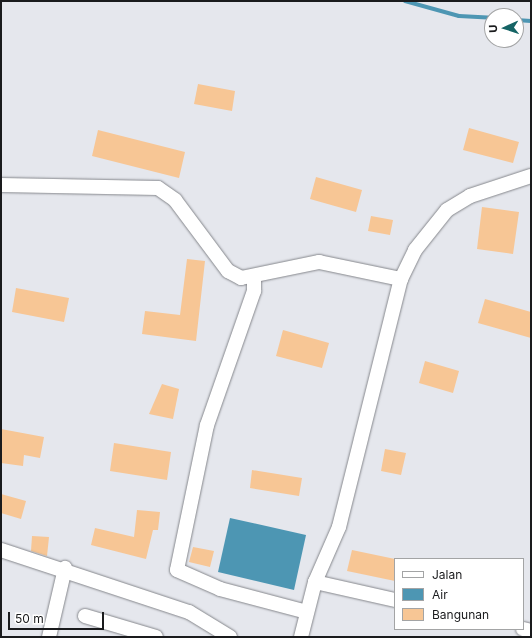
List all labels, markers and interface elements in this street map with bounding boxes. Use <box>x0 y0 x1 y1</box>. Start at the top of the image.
north arrow <box>484 8 524 48</box>
text: U <box>486 24 500 33</box>
legend <box>394 558 524 630</box>
text: Jalan <box>432 567 462 582</box>
text: Air <box>432 587 448 602</box>
scale bar <box>10 604 106 630</box>
text: Bangunan <box>432 607 489 622</box>
text: 50 m <box>15 611 44 626</box>

